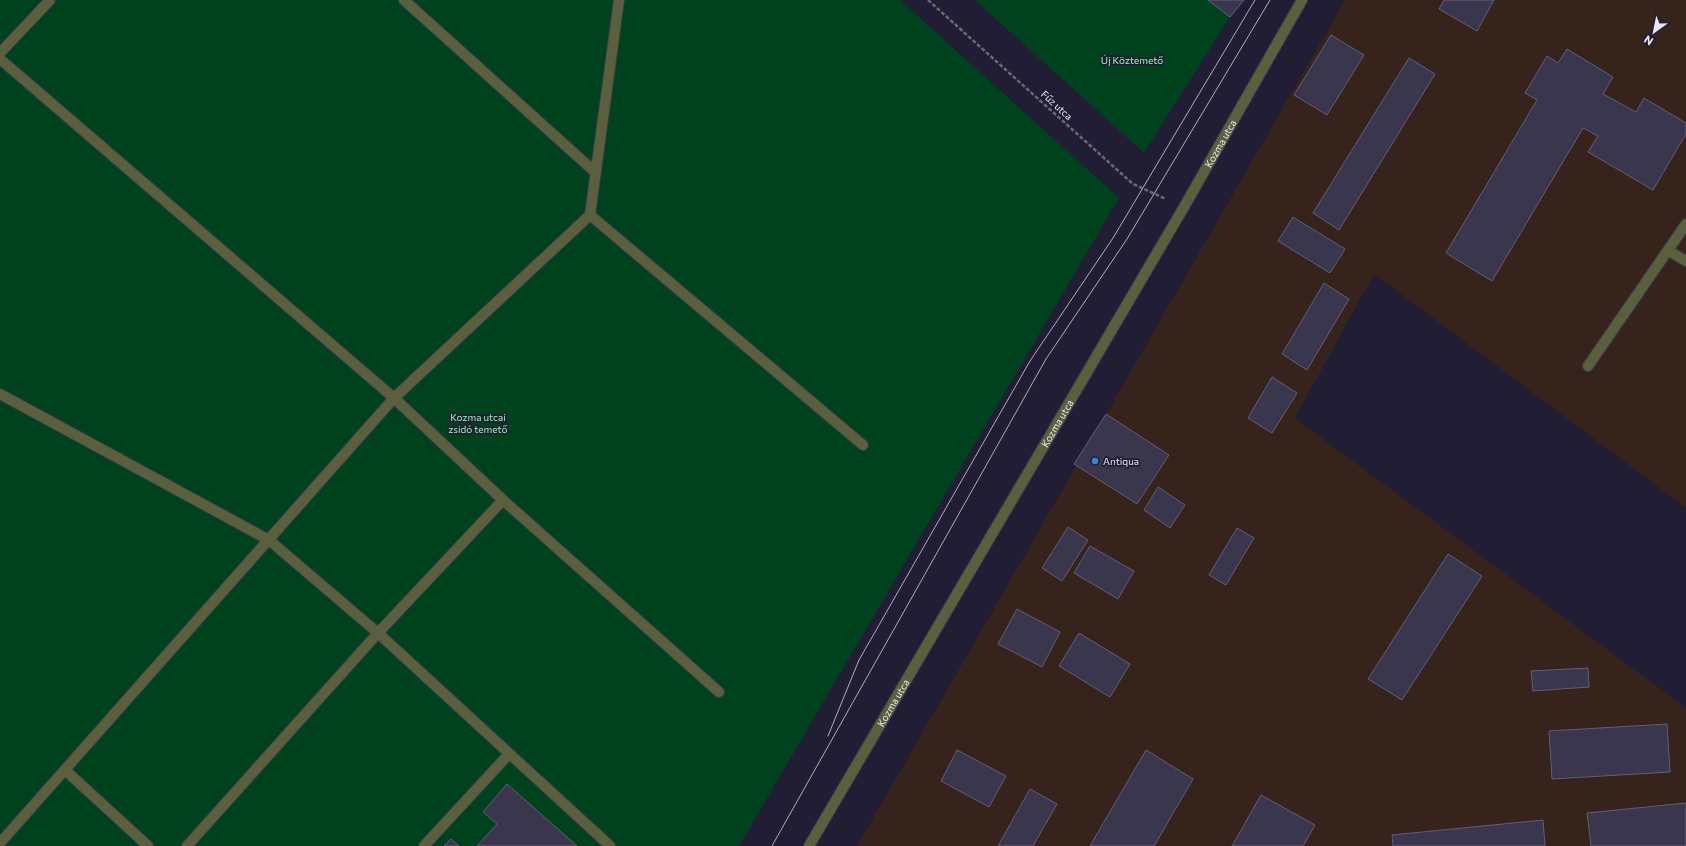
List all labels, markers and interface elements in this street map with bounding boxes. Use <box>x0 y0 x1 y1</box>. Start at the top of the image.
north arrow <box>1634 12 1674 52</box>
text: N <box>1641 33 1655 49</box>
park label: Új Köztemető <box>1101 54 1163 66</box>
street label: Fűz utca <box>1039 88 1075 122</box>
street label: Kozma utca <box>1202 118 1239 170</box>
street label: Kozma utca <box>1038 397 1076 449</box>
park label: Kozma utcai zsidó temető <box>449 411 508 435</box>
place label: Antiqua <box>1103 455 1139 467</box>
marker: Antiqua <box>1090 456 1100 466</box>
street label: Kozma utca <box>874 677 912 729</box>

